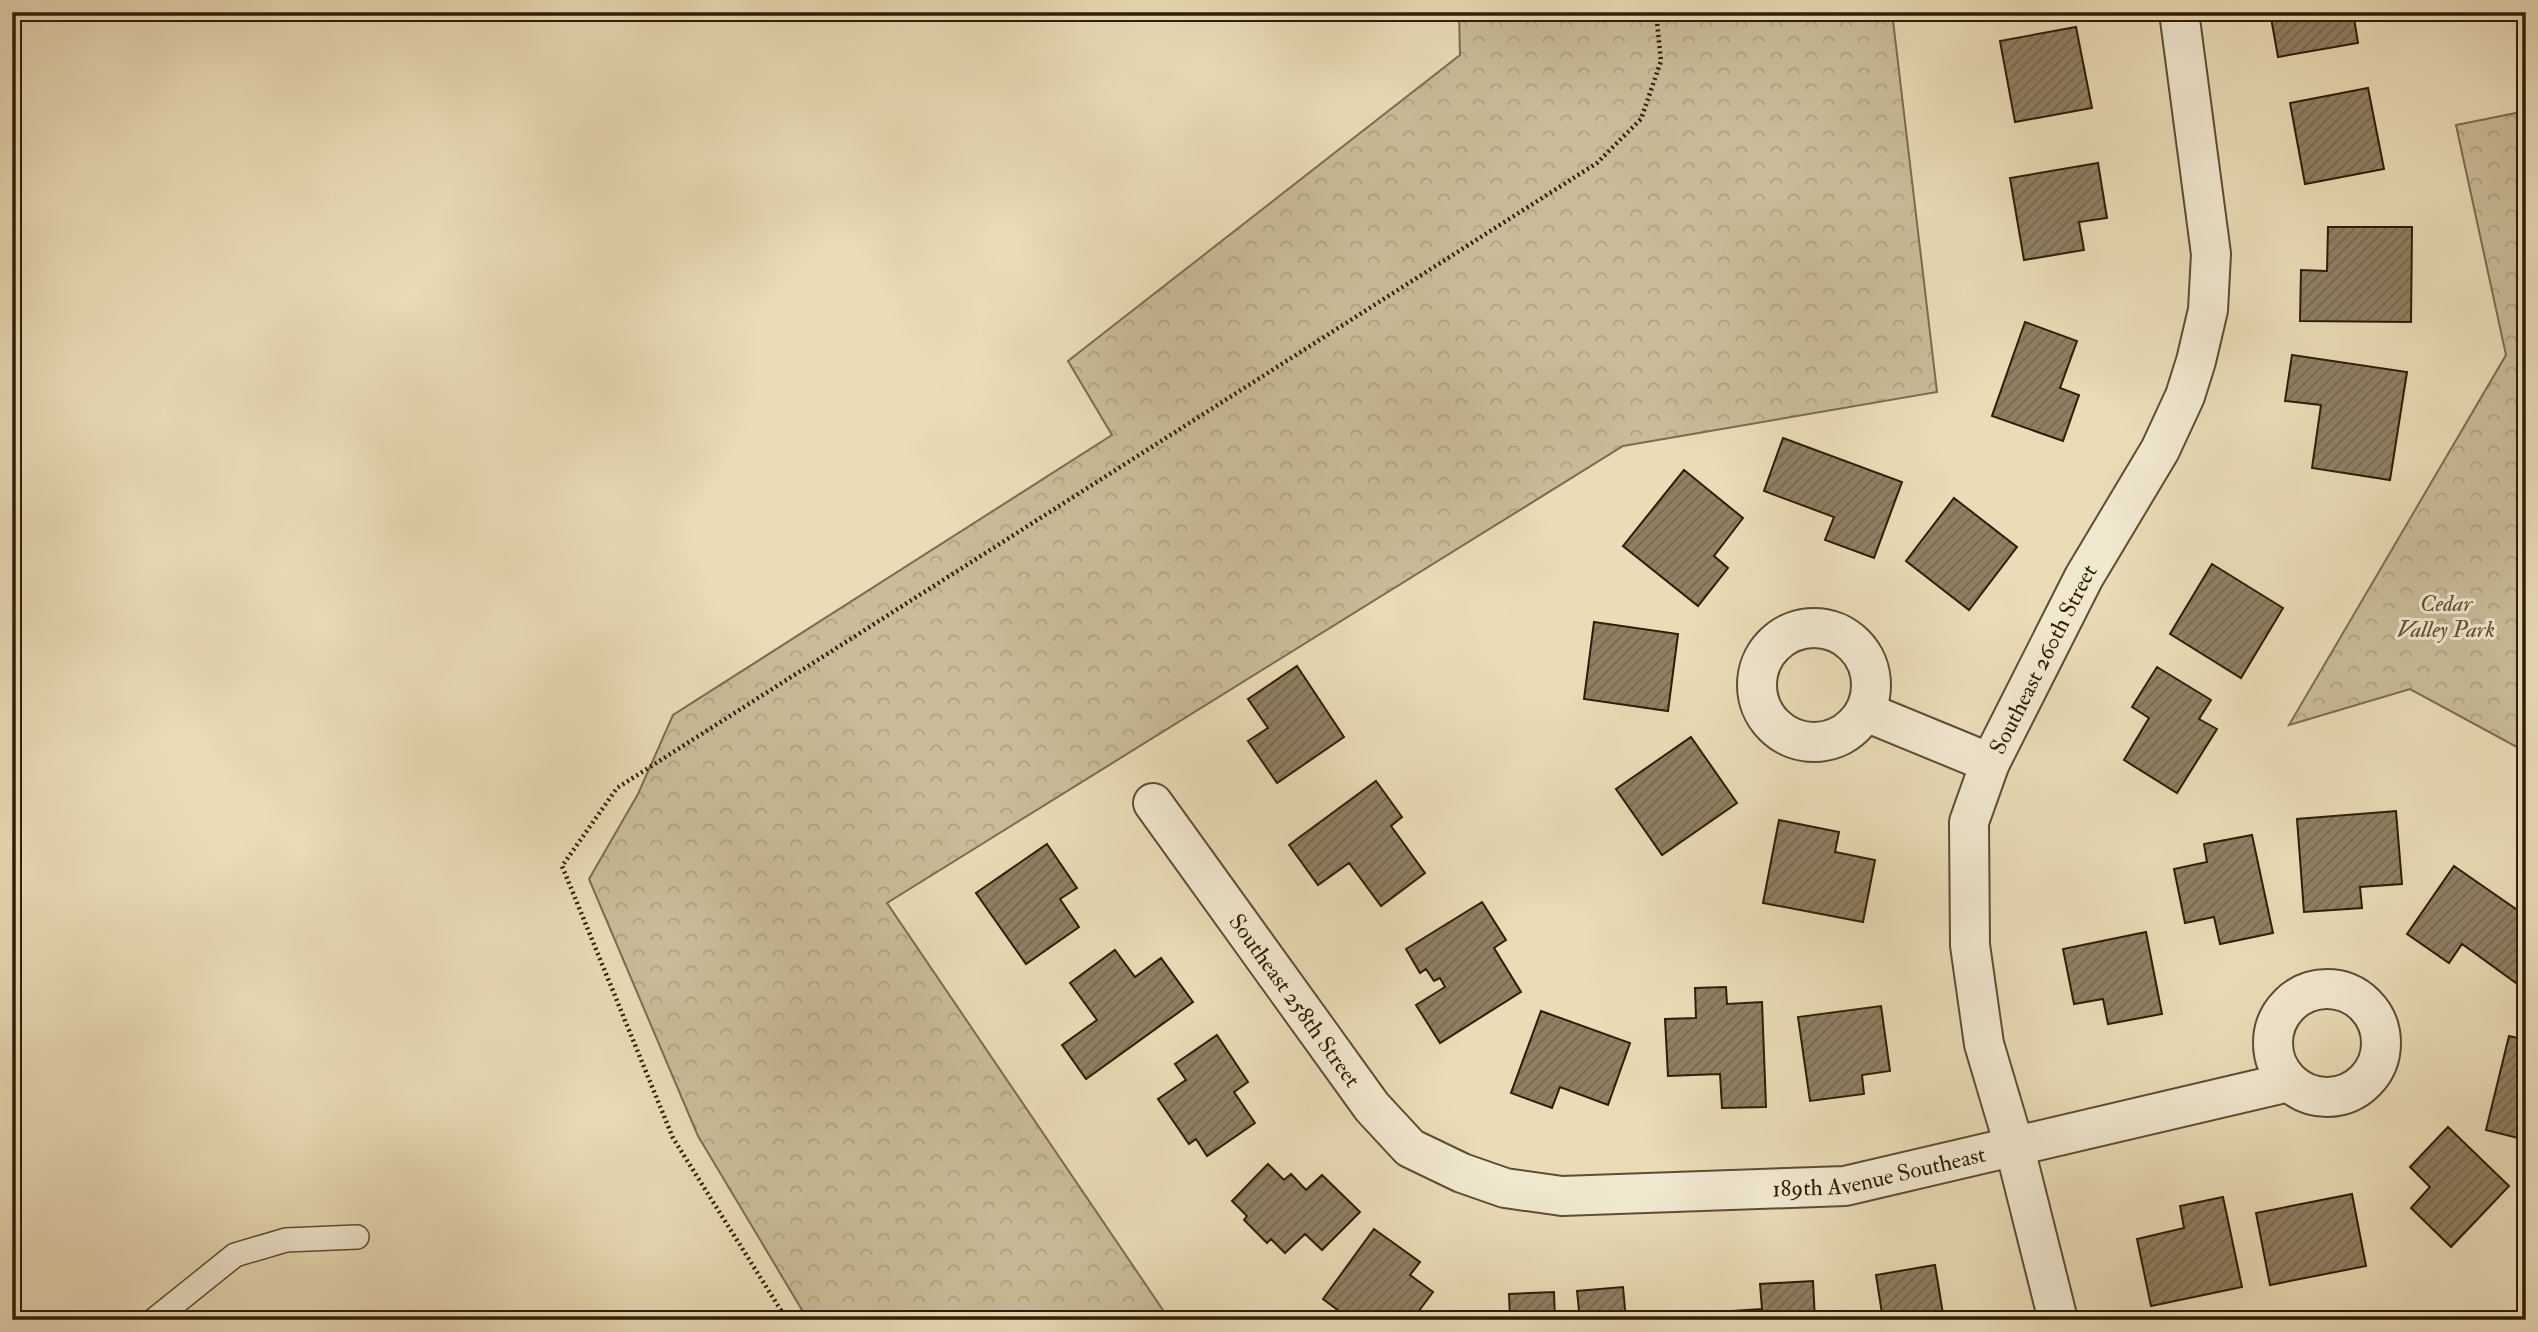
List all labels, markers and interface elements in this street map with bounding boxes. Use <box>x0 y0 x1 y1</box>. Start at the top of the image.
street label: Southeast 260th Street <box>1983 559 2103 759</box>
park label: Cedar Valley Park <box>2397 589 2495 644</box>
street label: Southeast 258th Street <box>1222 908 1367 1093</box>
street label: 189th Avenue Southeast <box>1772 1140 1988 1204</box>

